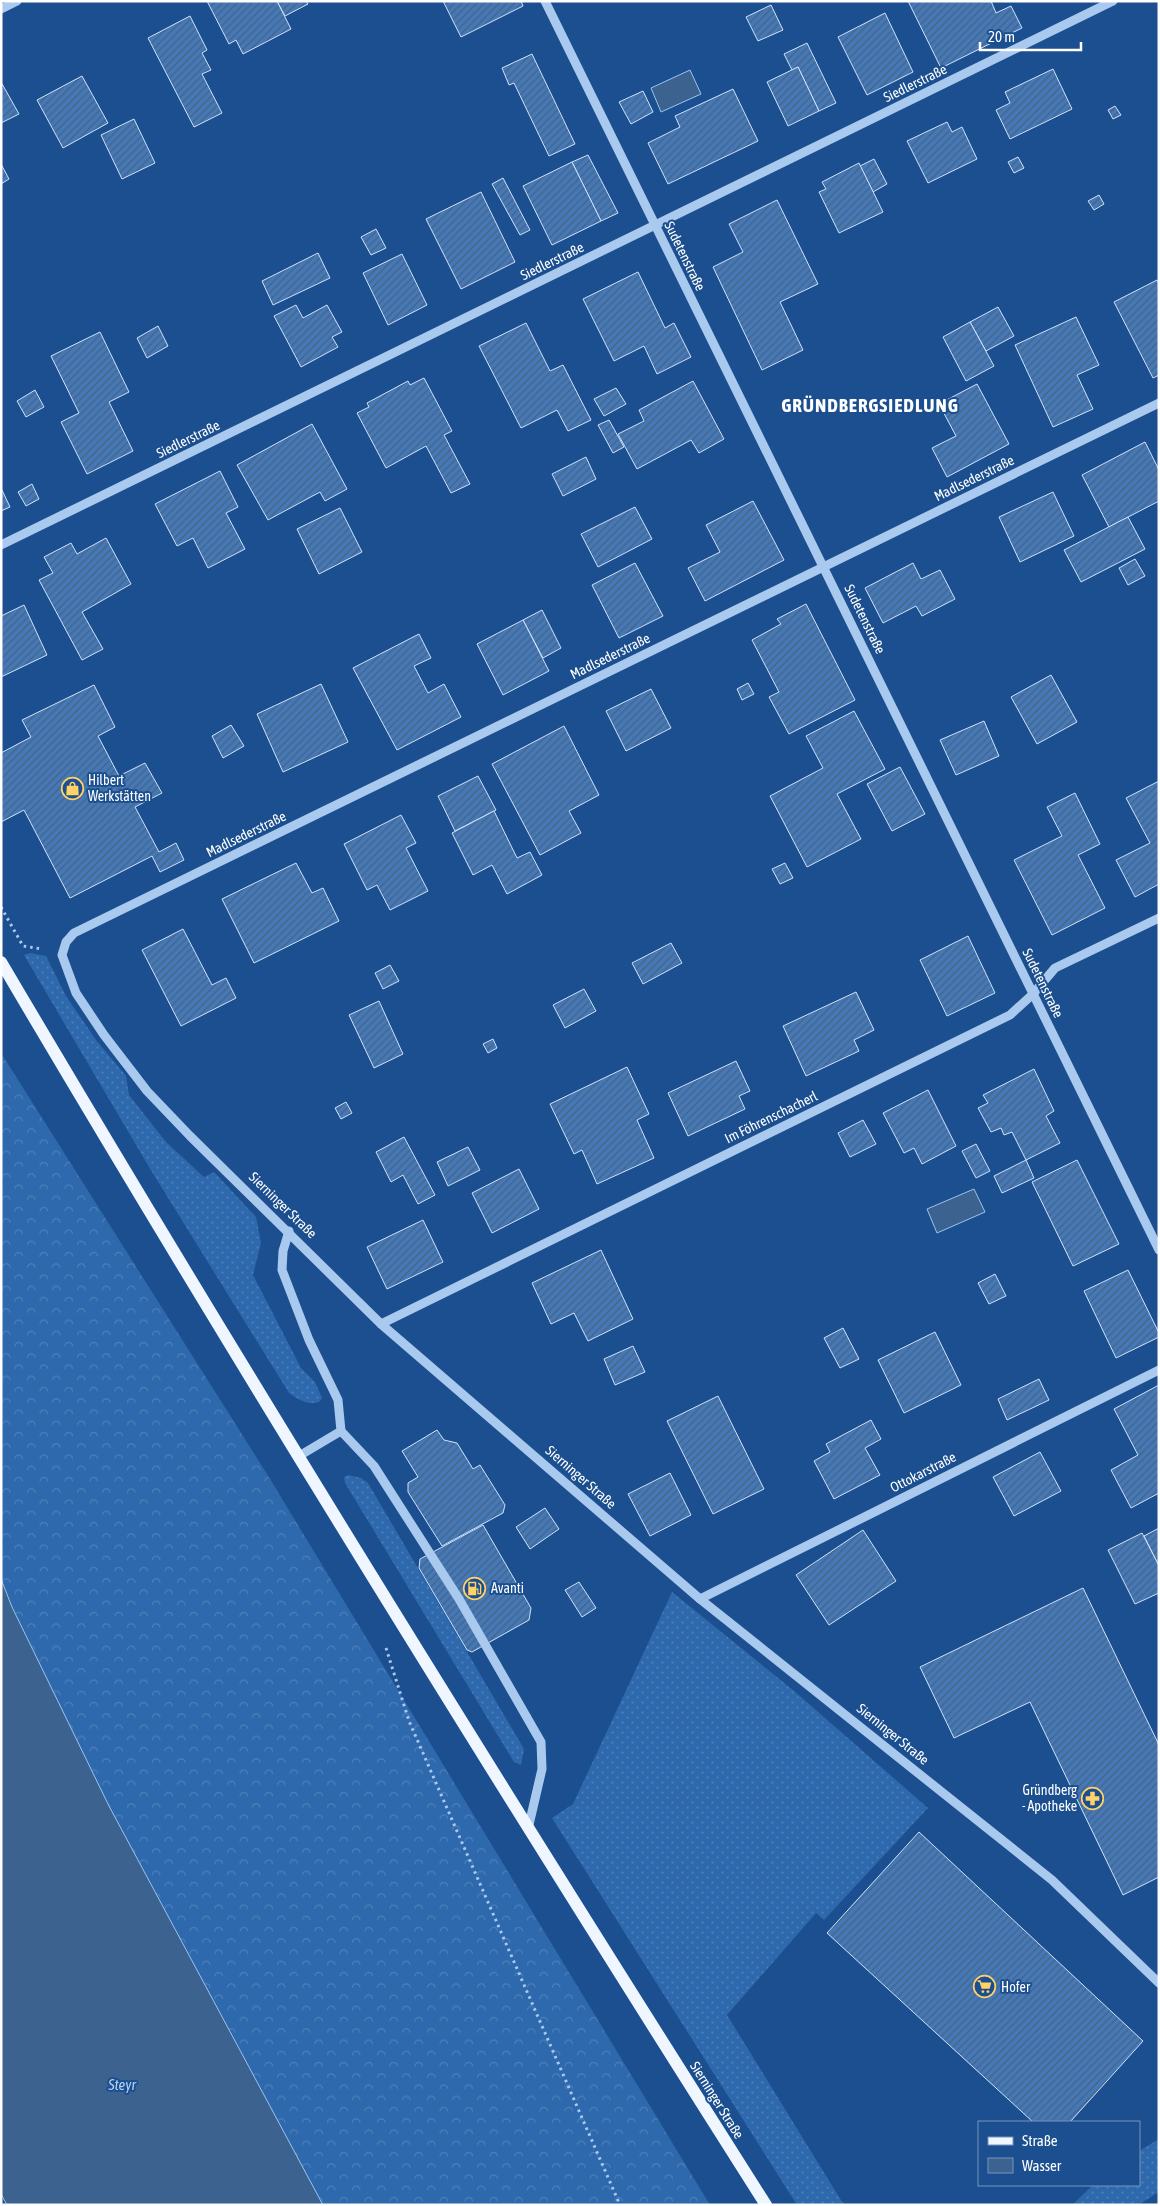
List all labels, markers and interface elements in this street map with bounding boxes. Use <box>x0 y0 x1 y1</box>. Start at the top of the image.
scale bar <box>980 20 1081 52</box>
text: 20 m <box>988 28 1015 45</box>
street label: Siedlerstraße <box>881 61 949 105</box>
street label: Sudetenstraße <box>661 219 709 293</box>
street label: Siedlerstraße <box>518 239 586 283</box>
district label: GRÜNDBERGSIEDLUNG <box>781 394 959 416</box>
street label: Siedlerstraße <box>154 417 222 461</box>
street label: Madlsederstraße <box>931 452 1017 504</box>
street label: Sudetenstraße <box>841 582 889 656</box>
street label: Madlsederstraße <box>567 630 653 682</box>
place label: Hilbert Werkstätten <box>88 772 151 804</box>
shop icon: Hilbert Werkstätten <box>60 776 84 800</box>
street label: Madlsederstraße <box>203 808 289 860</box>
street label: Sudetenstraße <box>1019 946 1067 1020</box>
street label: Im Föhrenschacherl <box>722 1088 820 1146</box>
street label: Sierninger Straße <box>246 1169 320 1241</box>
street label: Sierninger Straße <box>543 1442 619 1512</box>
street label: Ottokarstraße <box>887 1449 959 1495</box>
fuel station icon: Avanti <box>463 1576 487 1600</box>
place label: Avanti <box>491 1580 524 1596</box>
street label: Sierninger Straße <box>854 1700 932 1768</box>
place label: Gründberg - Apotheke <box>1022 1782 1077 1814</box>
pharmacy icon: Gründberg - Apotheke <box>1081 1786 1105 1810</box>
supermarket icon: Hofer <box>973 1975 997 1999</box>
place label: Hofer <box>1001 1979 1031 1995</box>
street label: Sierninger Straße <box>687 2059 747 2141</box>
water label: Steyr <box>107 2076 136 2093</box>
legend <box>978 2121 1140 2186</box>
text: Straße <box>1022 2132 1058 2149</box>
text: Wasser <box>1022 2157 1062 2174</box>

